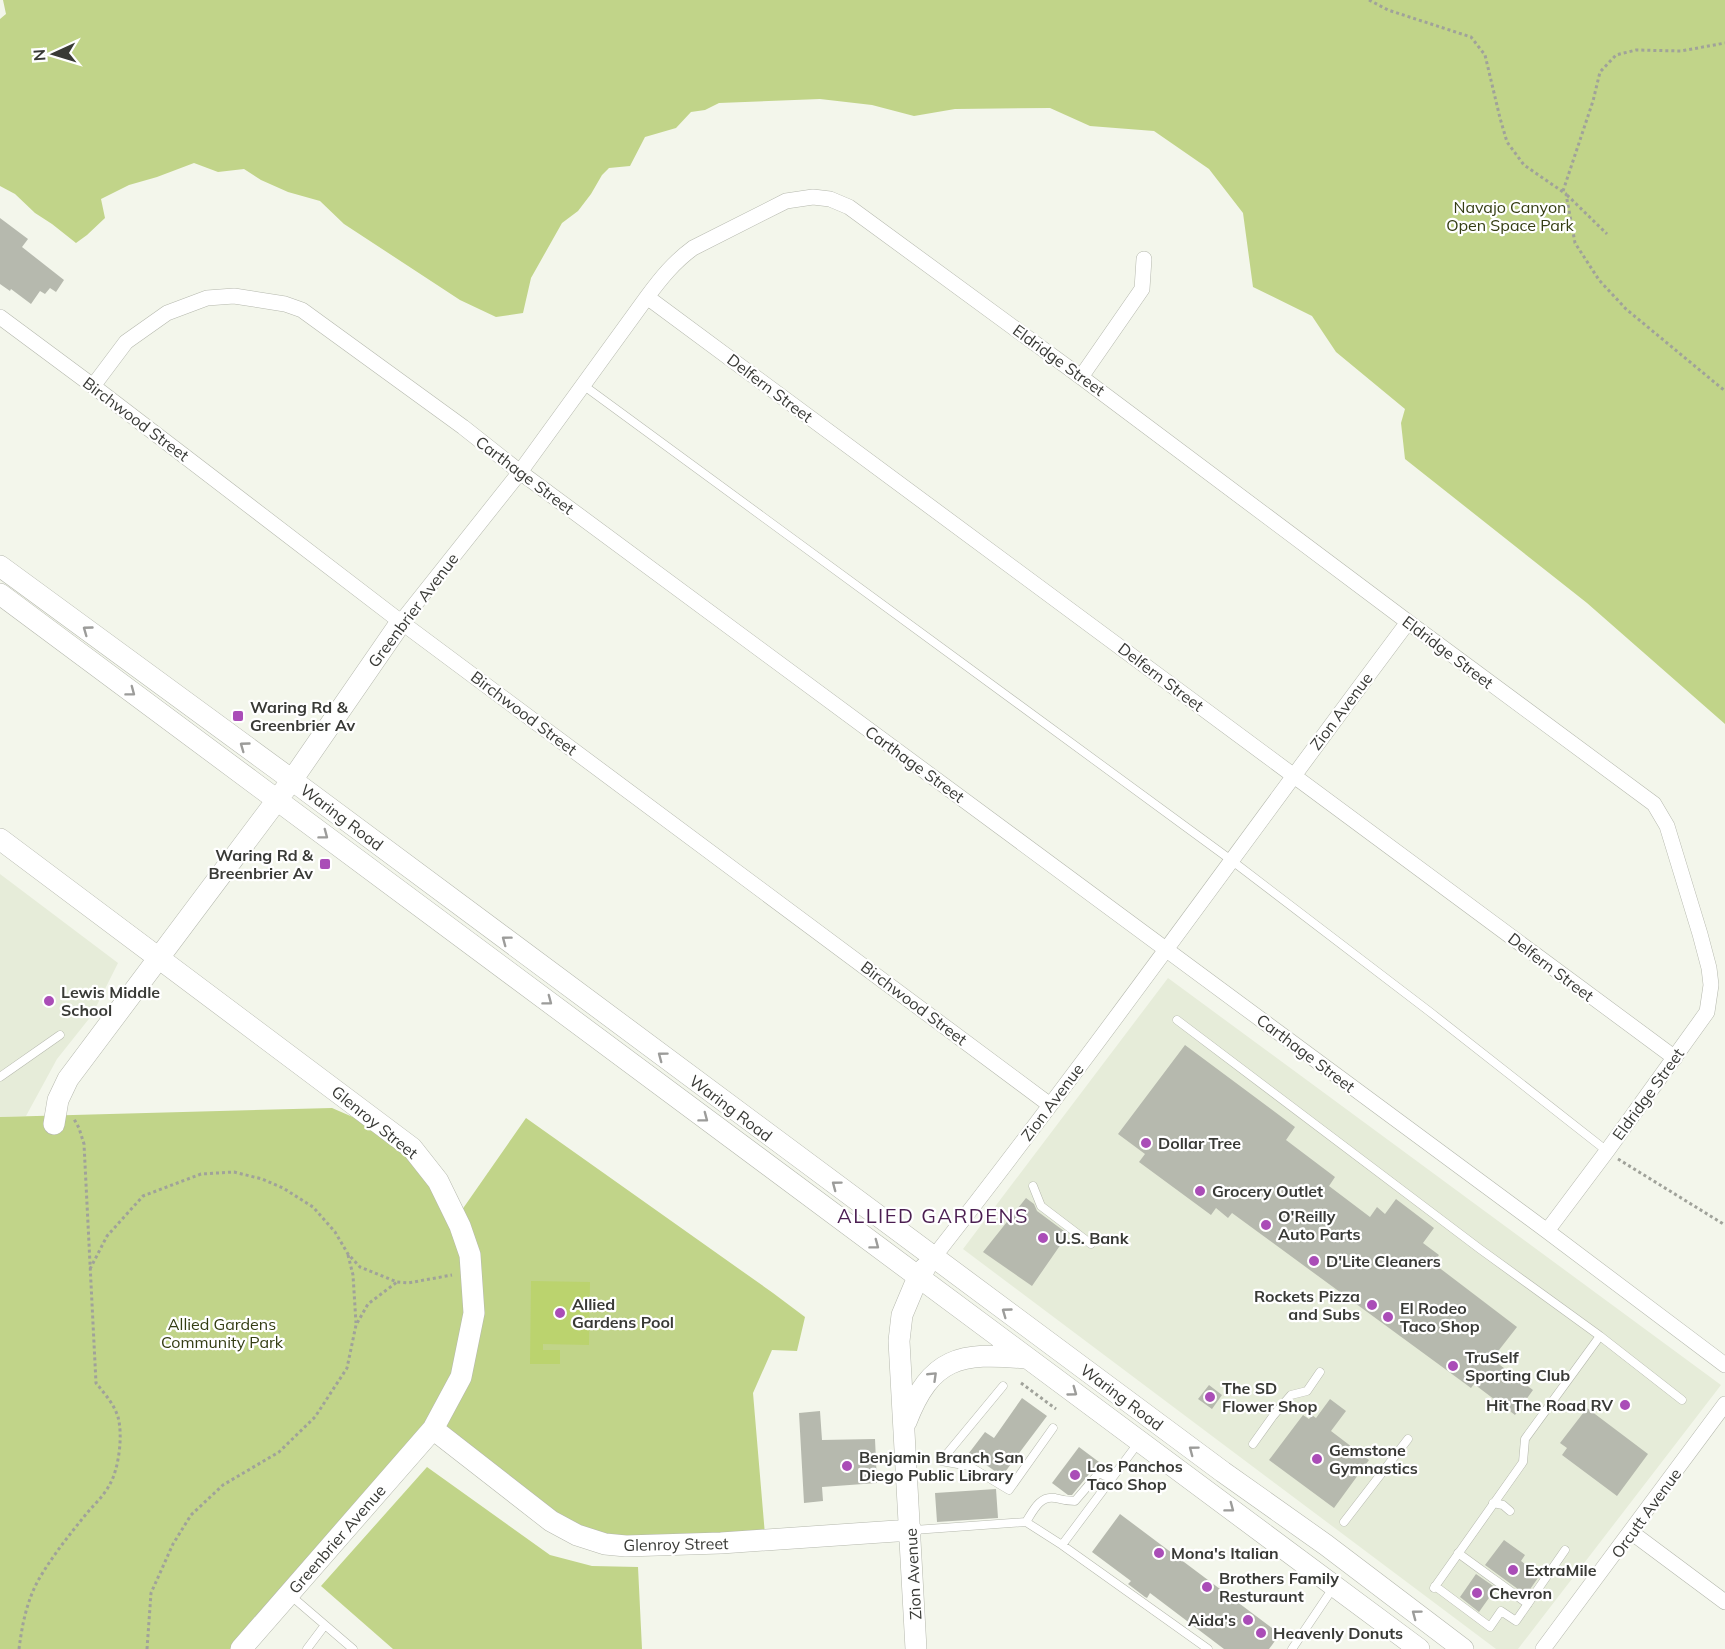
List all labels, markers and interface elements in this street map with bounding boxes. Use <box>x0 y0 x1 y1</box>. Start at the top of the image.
north arrow <box>24 24 84 84</box>
text: N <box>29 48 49 62</box>
park label: Navajo Canyon Open Space Park <box>1446 197 1575 235</box>
street label: Eldridge Street <box>1009 320 1109 400</box>
street label: Delfern Street <box>723 349 817 427</box>
street label: Birchwood Street <box>79 373 193 466</box>
street label: Carthage Street <box>472 432 578 519</box>
street label: Greenbrier Avenue <box>364 549 462 671</box>
street label: Eldridge Street <box>1399 611 1498 693</box>
one-way arrow <box>83 627 94 638</box>
street label: Delfern Street <box>1114 638 1208 716</box>
street label: Birchwood Street <box>467 667 581 760</box>
street label: Zion Avenue <box>1305 668 1377 754</box>
one-way arrow <box>125 685 136 696</box>
place label: Waring Rd & Greenbrier Av <box>250 697 356 735</box>
marker: Waring Rd & Greenbrier Av <box>231 709 245 723</box>
street label: Carthage Street <box>861 721 969 807</box>
one-way arrow <box>240 742 251 753</box>
street label: Waring Road <box>297 779 387 855</box>
one-way arrow <box>317 827 328 838</box>
place label: Waring Rd & Breenbrier Av <box>209 845 314 883</box>
marker: Waring Rd & Breenbrier Av <box>318 857 332 871</box>
street label: Delfern Street <box>1504 928 1598 1006</box>
one-way arrow <box>502 936 513 947</box>
street label: Birchwood Street <box>857 957 971 1050</box>
place label: Lewis Middle School <box>61 982 160 1020</box>
marker: Lewis Middle School <box>42 994 56 1008</box>
one-way arrow <box>541 994 552 1005</box>
street label: Carthage Street <box>1253 1010 1359 1097</box>
street label: Eldridge Street <box>1608 1044 1688 1144</box>
one-way arrow <box>658 1053 669 1064</box>
street label: Zion Avenue <box>1016 1059 1088 1145</box>
street label: Waring Road <box>686 1070 776 1146</box>
street label: Glenroy Street <box>328 1081 422 1163</box>
one-way arrow <box>698 1111 709 1122</box>
place label: Dollar Tree <box>1158 1133 1241 1153</box>
marker: Dollar Tree <box>1139 1136 1153 1150</box>
place label: Grocery Outlet <box>1212 1181 1323 1201</box>
one-way arrow <box>831 1182 842 1193</box>
marker: Grocery Outlet <box>1193 1184 1207 1198</box>
district label: ALLIED GARDENS <box>837 1203 1029 1228</box>
place label: O'Reilly Auto Parts <box>1278 1206 1360 1244</box>
marker: O'Reilly Auto Parts <box>1259 1218 1273 1232</box>
place label: U.S. Bank <box>1055 1228 1130 1248</box>
marker: U.S. Bank <box>1036 1231 1050 1245</box>
one-way arrow <box>868 1238 879 1249</box>
place label: D'Lite Cleaners <box>1326 1251 1441 1271</box>
marker: D'Lite Cleaners <box>1307 1254 1321 1268</box>
place label: Rockets Pizza and Subs <box>1254 1286 1360 1324</box>
place label: Allied Gardens Pool <box>572 1294 674 1332</box>
marker: Rockets Pizza and Subs <box>1365 1298 1379 1312</box>
place label: El Rodeo Taco Shop <box>1400 1298 1480 1336</box>
marker: Allied Gardens Pool <box>553 1306 567 1320</box>
one-way arrow <box>1002 1308 1013 1319</box>
marker: El Rodeo Taco Shop <box>1381 1310 1395 1324</box>
park label: Allied Gardens Community Park <box>161 1314 284 1352</box>
place label: TruSelf Sporting Club <box>1465 1347 1570 1385</box>
street label: Waring Road <box>1077 1359 1167 1435</box>
marker: TruSelf Sporting Club <box>1446 1359 1460 1373</box>
one-way arrow <box>926 1373 937 1384</box>
place label: The SD Flower Shop <box>1222 1378 1317 1416</box>
one-way arrow <box>1067 1385 1078 1396</box>
marker: The SD Flower Shop <box>1203 1390 1217 1404</box>
place label: Hit The Road RV <box>1486 1395 1613 1415</box>
marker: Hit The Road RV <box>1618 1398 1632 1412</box>
place label: Gemstone Gymnastics <box>1329 1440 1418 1478</box>
place label: Benjamin Branch San Diego Public Library <box>859 1447 1024 1485</box>
one-way arrow <box>1189 1447 1200 1458</box>
marker: Gemstone Gymnastics <box>1310 1452 1324 1466</box>
place label: Los Panchos Taco Shop <box>1087 1456 1183 1494</box>
marker: Benjamin Branch San Diego Public Library <box>840 1459 854 1473</box>
street label: Orcutt Avenue <box>1607 1464 1685 1562</box>
marker: Los Panchos Taco Shop <box>1068 1468 1082 1482</box>
street label: Greenbrier Avenue <box>284 1480 390 1598</box>
one-way arrow <box>1223 1501 1234 1512</box>
street label: Zion Avenue <box>901 1528 925 1620</box>
street label: Glenroy Street <box>623 1533 729 1555</box>
place label: Mona's Italian <box>1171 1543 1279 1563</box>
marker: Mona's Italian <box>1152 1546 1166 1560</box>
place label: ExtraMile <box>1525 1560 1597 1580</box>
marker: ExtraMile <box>1506 1563 1520 1577</box>
place label: Brothers Family Resturaunt <box>1219 1568 1339 1606</box>
marker: Brothers Family Resturaunt <box>1200 1580 1214 1594</box>
place label: Chevron <box>1489 1583 1552 1603</box>
marker: Chevron <box>1470 1586 1484 1600</box>
place label: Aida's <box>1188 1610 1236 1630</box>
one-way arrow <box>1411 1610 1422 1621</box>
marker: Aida's <box>1241 1613 1255 1627</box>
place label: Heavenly Donuts <box>1273 1623 1403 1643</box>
marker: Heavenly Donuts <box>1254 1626 1268 1640</box>

